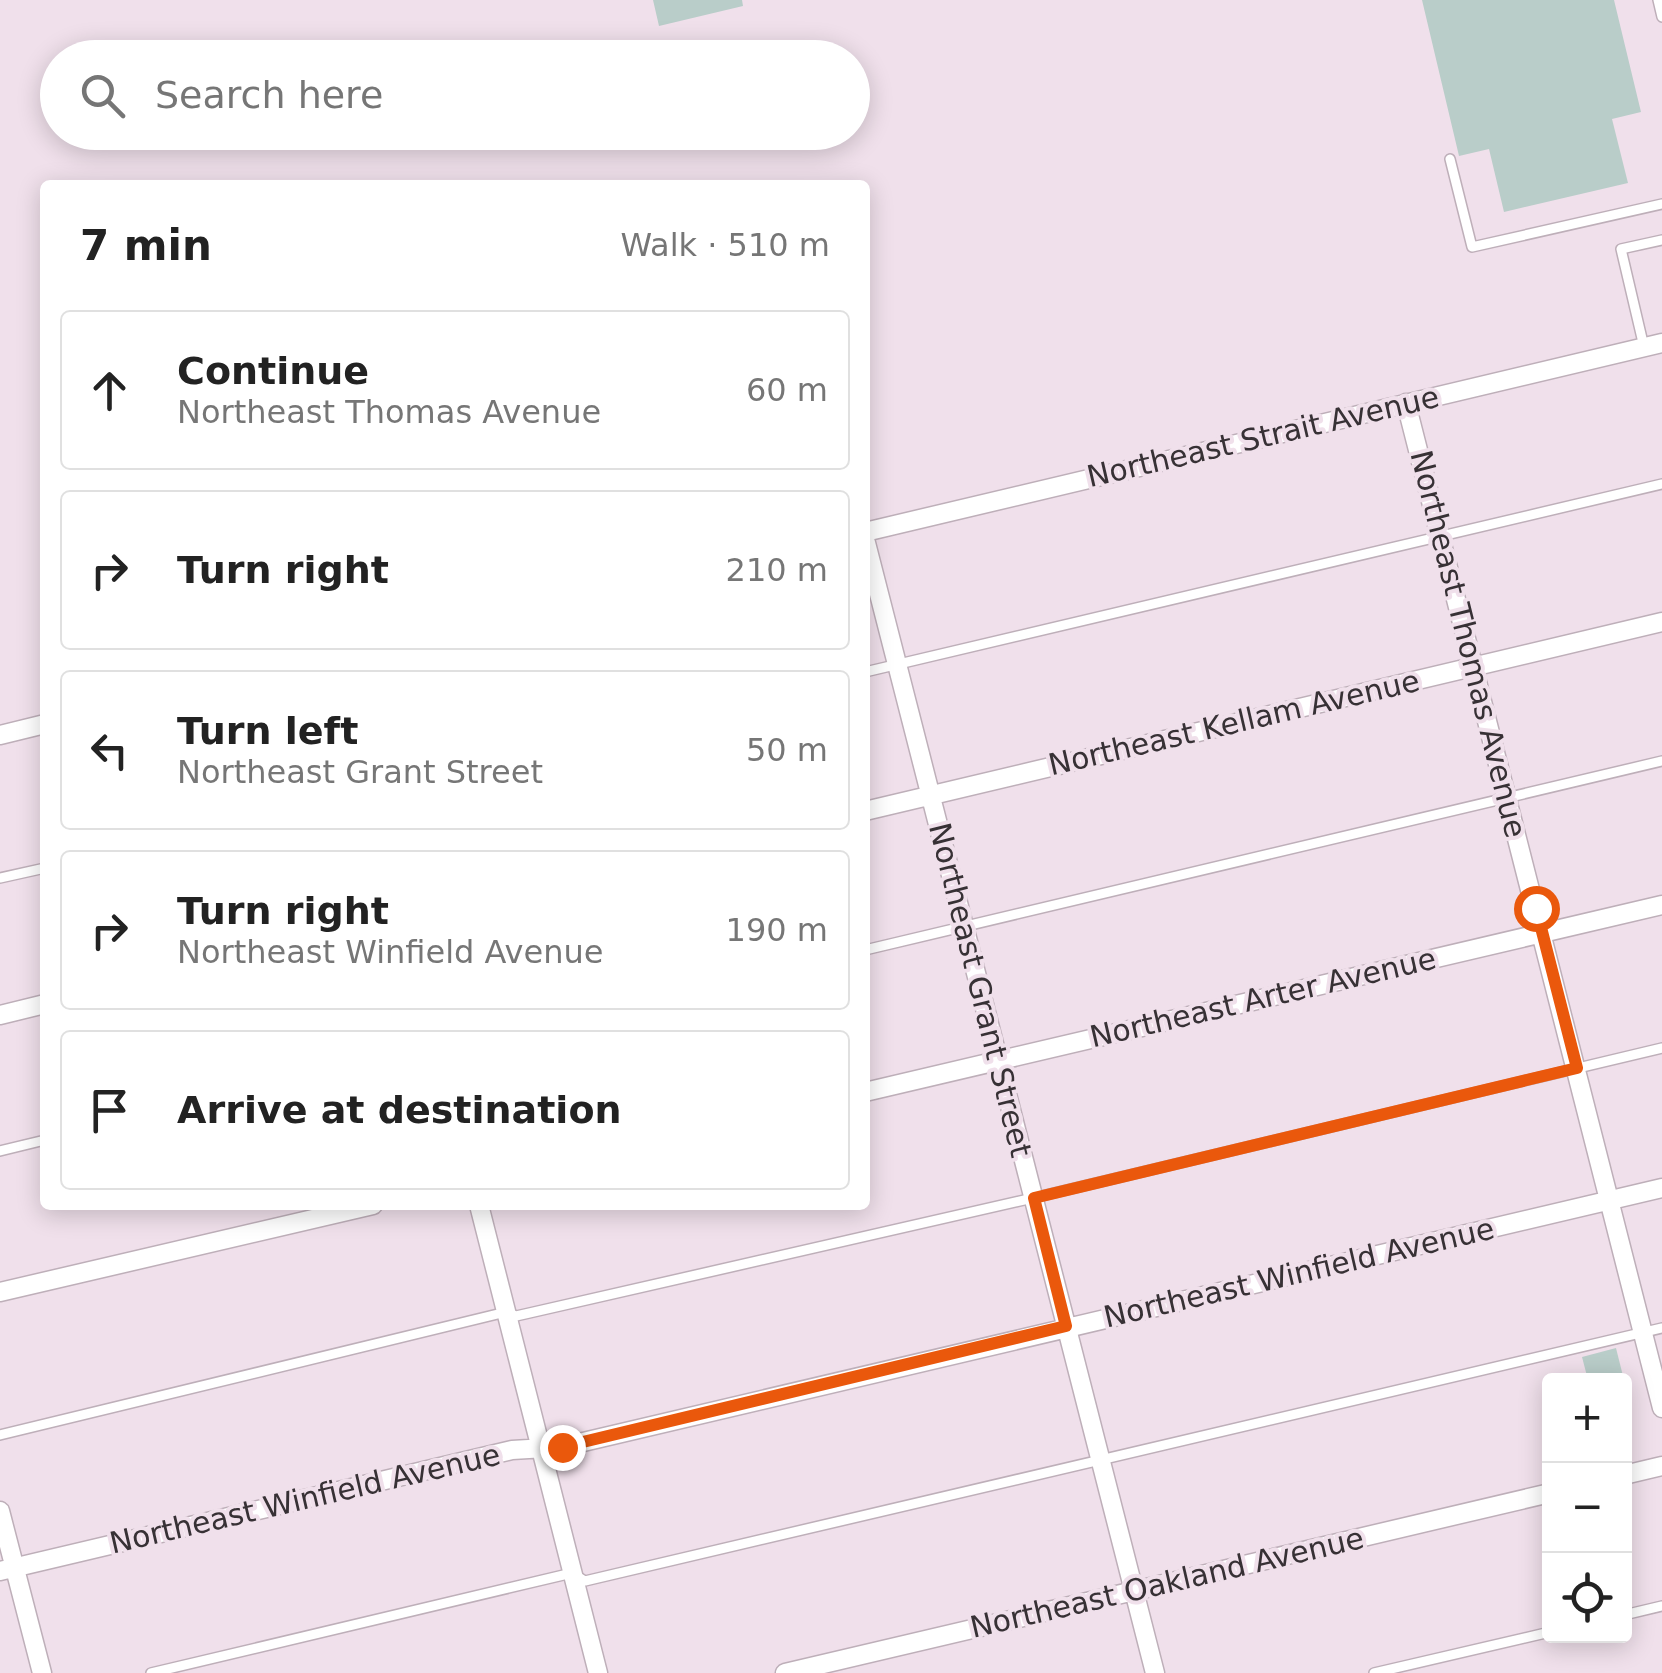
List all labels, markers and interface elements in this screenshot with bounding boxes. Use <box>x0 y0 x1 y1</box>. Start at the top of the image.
search box <box>40 40 870 150</box>
icon: search <box>75 68 130 123</box>
text: Search here <box>155 73 383 117</box>
text: 7 min <box>80 221 212 270</box>
text: Walk · 510 m <box>620 226 830 264</box>
text: Continue <box>177 349 369 393</box>
icon: ahead <box>82 363 137 418</box>
text: 60 m <box>746 371 828 409</box>
street label: Northeast Strait Avenue <box>1083 379 1442 494</box>
text: Northeast Thomas Avenue <box>177 393 601 431</box>
street label: Northeast Thomas Avenue <box>1403 447 1534 841</box>
icon: right <box>82 543 137 598</box>
text: Turn right <box>177 548 389 592</box>
text: 210 m <box>726 551 828 589</box>
street label: Northeast Kellam Avenue <box>1045 663 1423 782</box>
text: Turn left <box>177 709 358 753</box>
icon: left <box>82 723 137 778</box>
text: 50 m <box>746 731 828 769</box>
text: Northeast Grant Street <box>177 753 543 791</box>
street label: Northeast Grant Street <box>922 819 1039 1161</box>
route start <box>1514 886 1560 932</box>
text: Turn right <box>177 889 389 933</box>
icon: right <box>82 903 137 958</box>
text: 190 m <box>726 911 828 949</box>
text: Northeast Winfield Avenue <box>177 933 603 971</box>
street label: Northeast Arter Avenue <box>1086 941 1439 1054</box>
icon: arrive <box>82 1083 137 1138</box>
text: Arrive at destination <box>177 1088 622 1132</box>
street label: Northeast Winfield Avenue <box>1100 1210 1498 1335</box>
map controls <box>1542 1373 1632 1643</box>
button: + <box>1542 1373 1632 1463</box>
route end <box>540 1425 586 1471</box>
street label: Northeast Winfield Avenue <box>106 1436 504 1561</box>
button: − <box>1542 1463 1632 1553</box>
street label: Northeast Oakland Avenue <box>967 1520 1367 1645</box>
button: locate <box>1542 1553 1632 1643</box>

